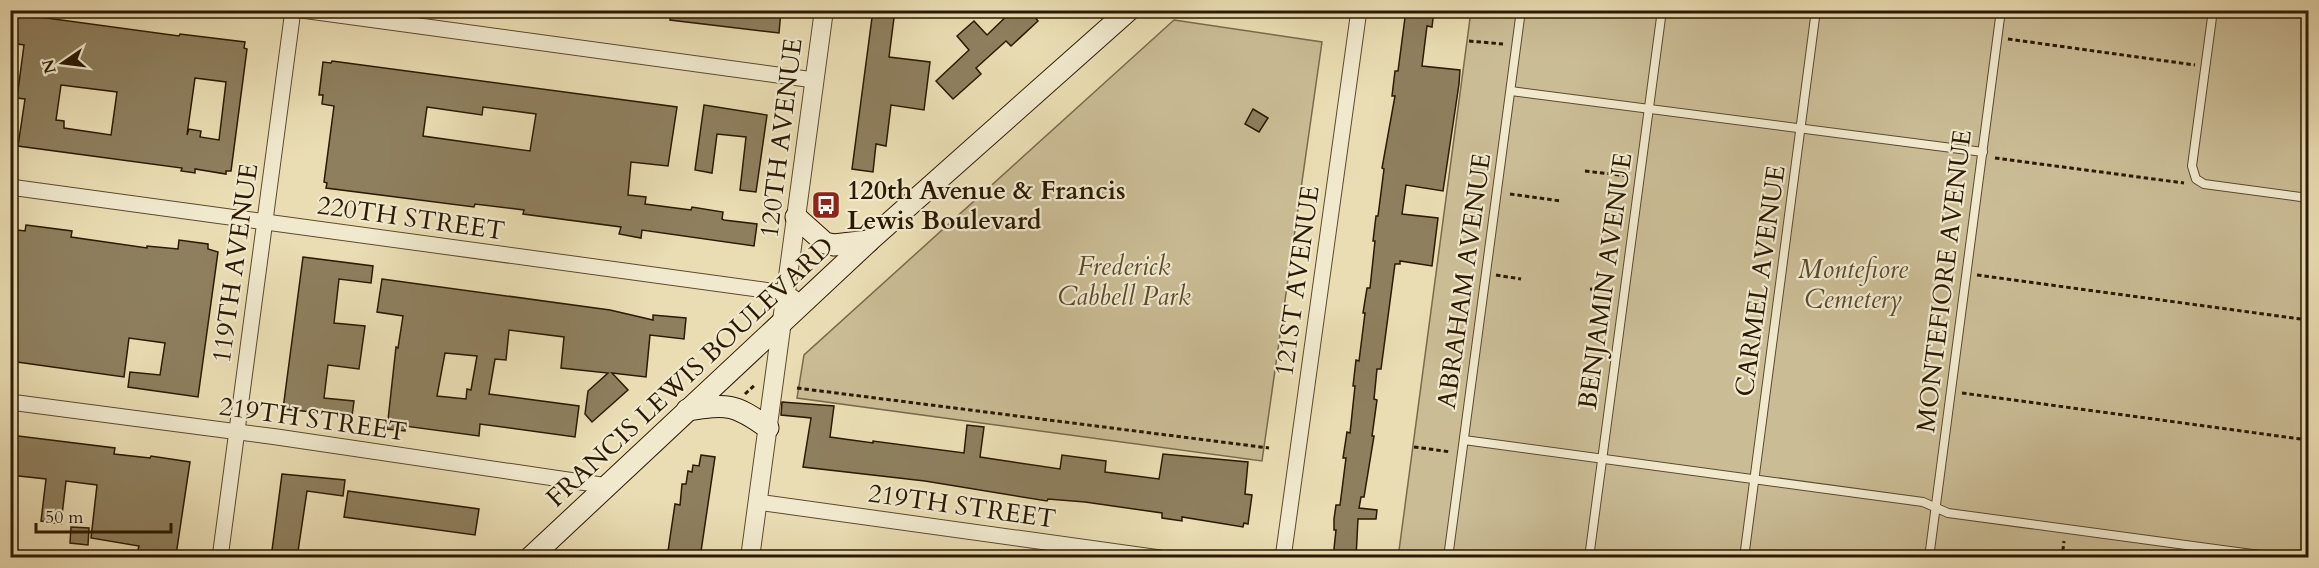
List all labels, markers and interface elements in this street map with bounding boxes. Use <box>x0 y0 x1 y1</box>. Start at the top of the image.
north arrow <box>33 33 93 93</box>
street label: 120TH AVENUE <box>751 36 811 240</box>
text: N <box>37 57 62 76</box>
street label: MONTEFIORE AVENUE <box>1908 128 1980 434</box>
street label: BENJAMIN AVENUE <box>1570 150 1640 412</box>
street label: ABRAHAM AVENUE <box>1429 151 1499 411</box>
street label: 119TH AVENUE <box>204 161 266 365</box>
street label: CARMEL AVENUE <box>1726 163 1794 399</box>
place label: 120th Avenue & Francis Lewis Boulevard <box>847 173 1126 238</box>
street label: 121ST AVENUE <box>1266 183 1328 379</box>
street label: 220TH STREET <box>315 188 507 248</box>
bus stop icon: 120th Avenue & Francis Lewis Boulevard <box>810 189 842 221</box>
street label: FRANCIS LEWIS BOULEVARD <box>539 229 841 515</box>
park label: Frederick Cabbell Park <box>1057 249 1191 314</box>
park label: Montefiore Cemetery <box>1798 252 1909 317</box>
street label: 219TH STREET <box>217 389 409 449</box>
street label: 219TH STREET <box>866 476 1058 536</box>
scale bar <box>36 496 171 534</box>
text: 50 m <box>45 505 84 530</box>

